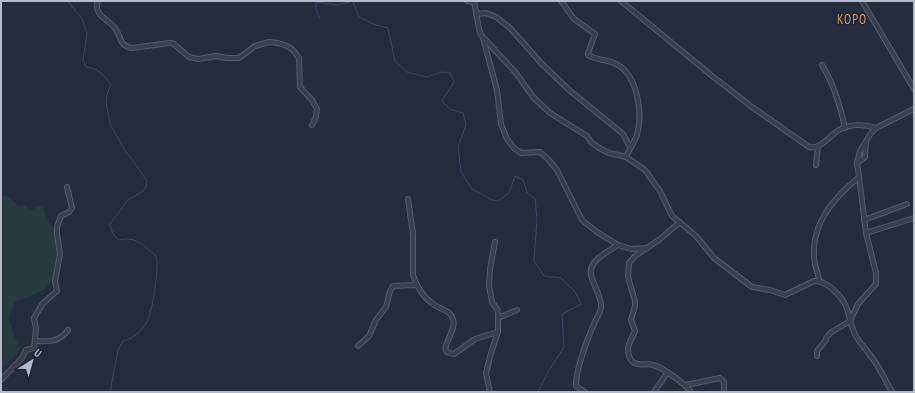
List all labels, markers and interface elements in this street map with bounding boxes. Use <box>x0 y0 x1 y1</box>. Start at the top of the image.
district label: KOPO <box>837 11 867 28</box>
north arrow <box>12 341 52 381</box>
text: U <box>32 346 45 361</box>

